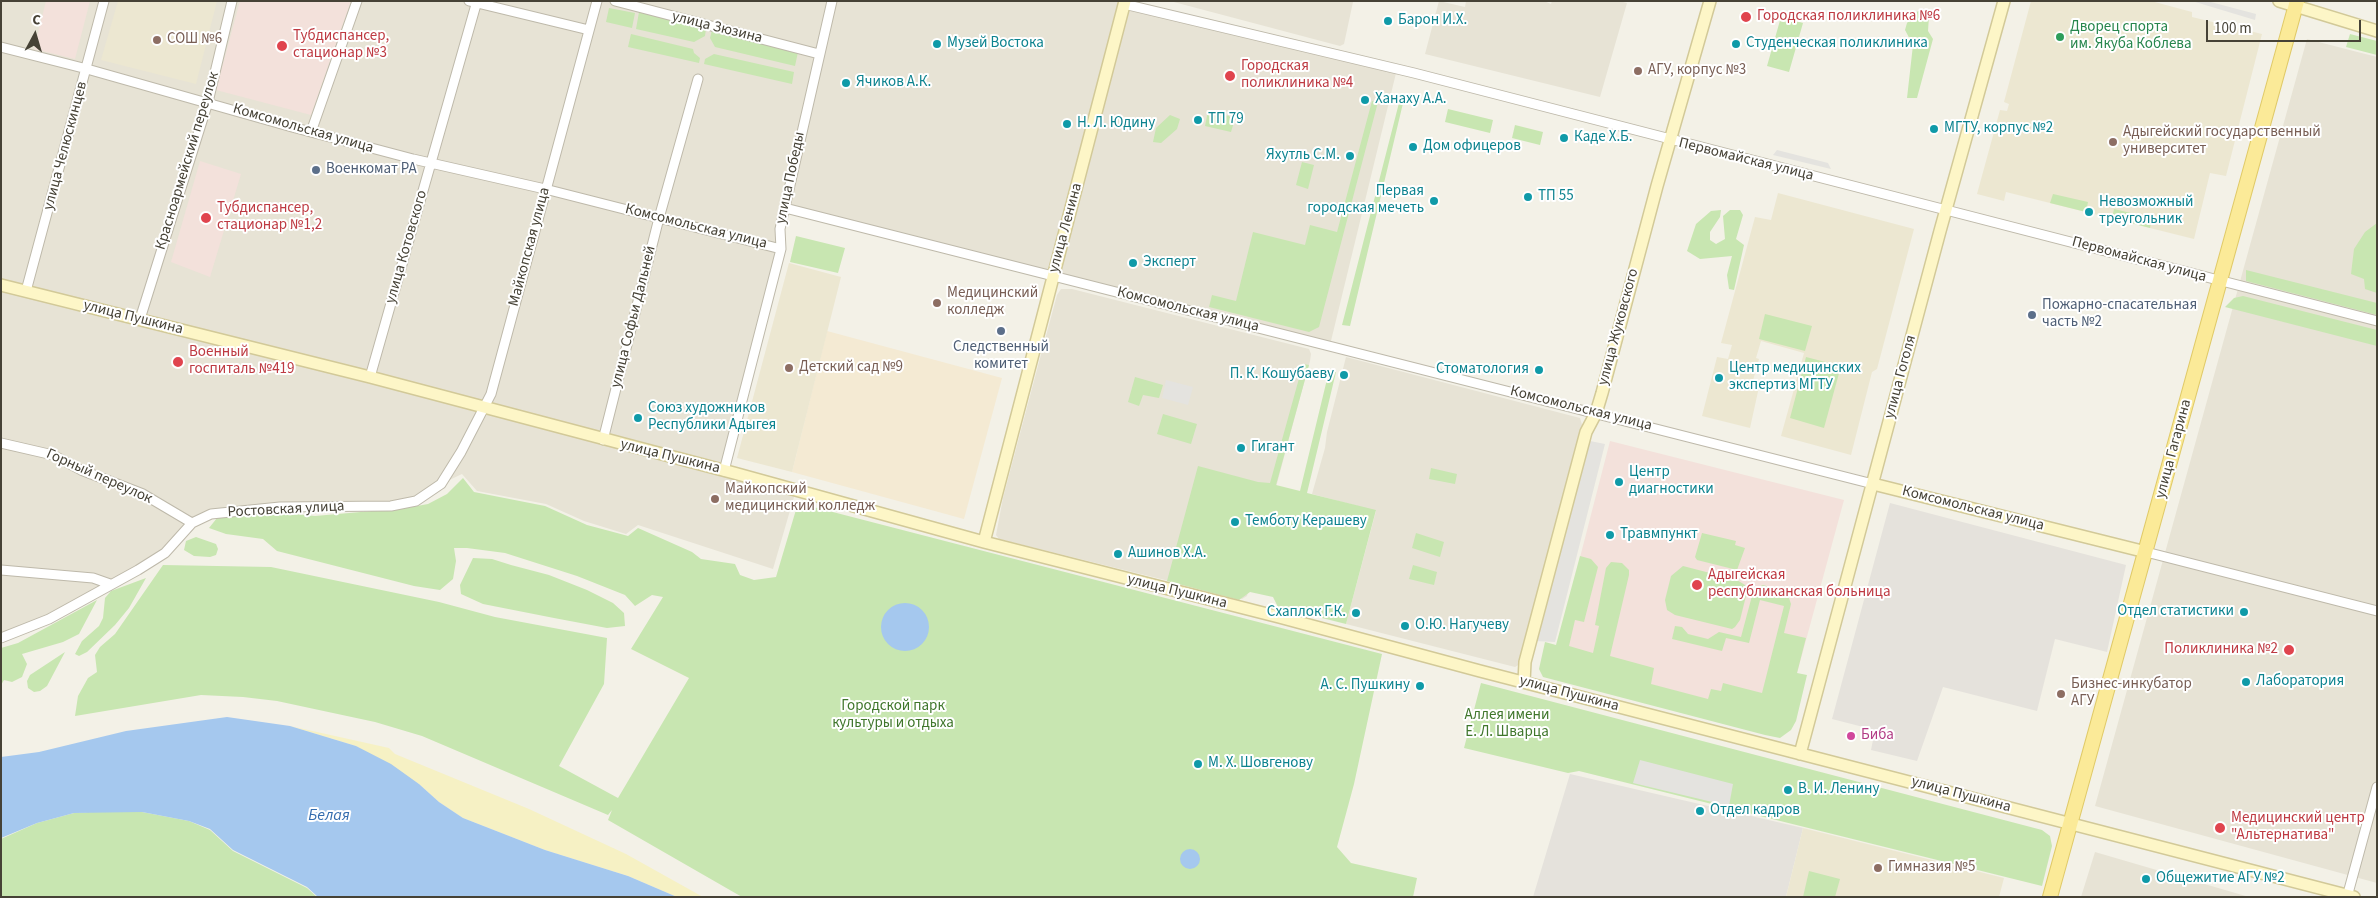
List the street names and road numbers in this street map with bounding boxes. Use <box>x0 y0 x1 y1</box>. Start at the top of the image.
street label: улица Зюзина <box>670 8 764 48</box>
street label: Красноармейский переулок <box>152 70 224 252</box>
street label: улица Челюскинцев <box>40 80 92 212</box>
street label: Комсомольская улица <box>231 100 375 158</box>
street label: улица Победы <box>772 130 810 226</box>
street label: Первомайская улица <box>1677 135 1815 185</box>
street label: улица Ленина <box>1045 181 1087 275</box>
street label: Майкопская улица <box>505 186 555 308</box>
street label: улица Котовского <box>382 188 432 306</box>
street label: Комсомольская улица <box>623 201 769 253</box>
street label: Первомайская улица <box>2070 233 2208 287</box>
street label: улица Софьи Дальней <box>608 244 660 390</box>
street label: улица Жуковского <box>1595 267 1643 387</box>
street label: Комсомольская улица <box>1115 284 1261 336</box>
street label: улица Пушкина <box>81 297 185 339</box>
street label: улица Гоголя <box>1881 333 1921 421</box>
street label: Комсомольская улица <box>1508 383 1654 435</box>
street label: улица Гагарина <box>2152 397 2196 501</box>
street label: улица Пушкина <box>618 436 722 478</box>
street label: Горный переулок <box>43 446 155 508</box>
street label: Комсомольская улица <box>1900 483 2046 535</box>
street label: Ростовская улица <box>227 498 345 522</box>
street label: улица Пушкина <box>1125 571 1229 613</box>
street label: улица Пушкина <box>1517 672 1621 716</box>
street label: улица Пушкина <box>1909 773 2013 817</box>

